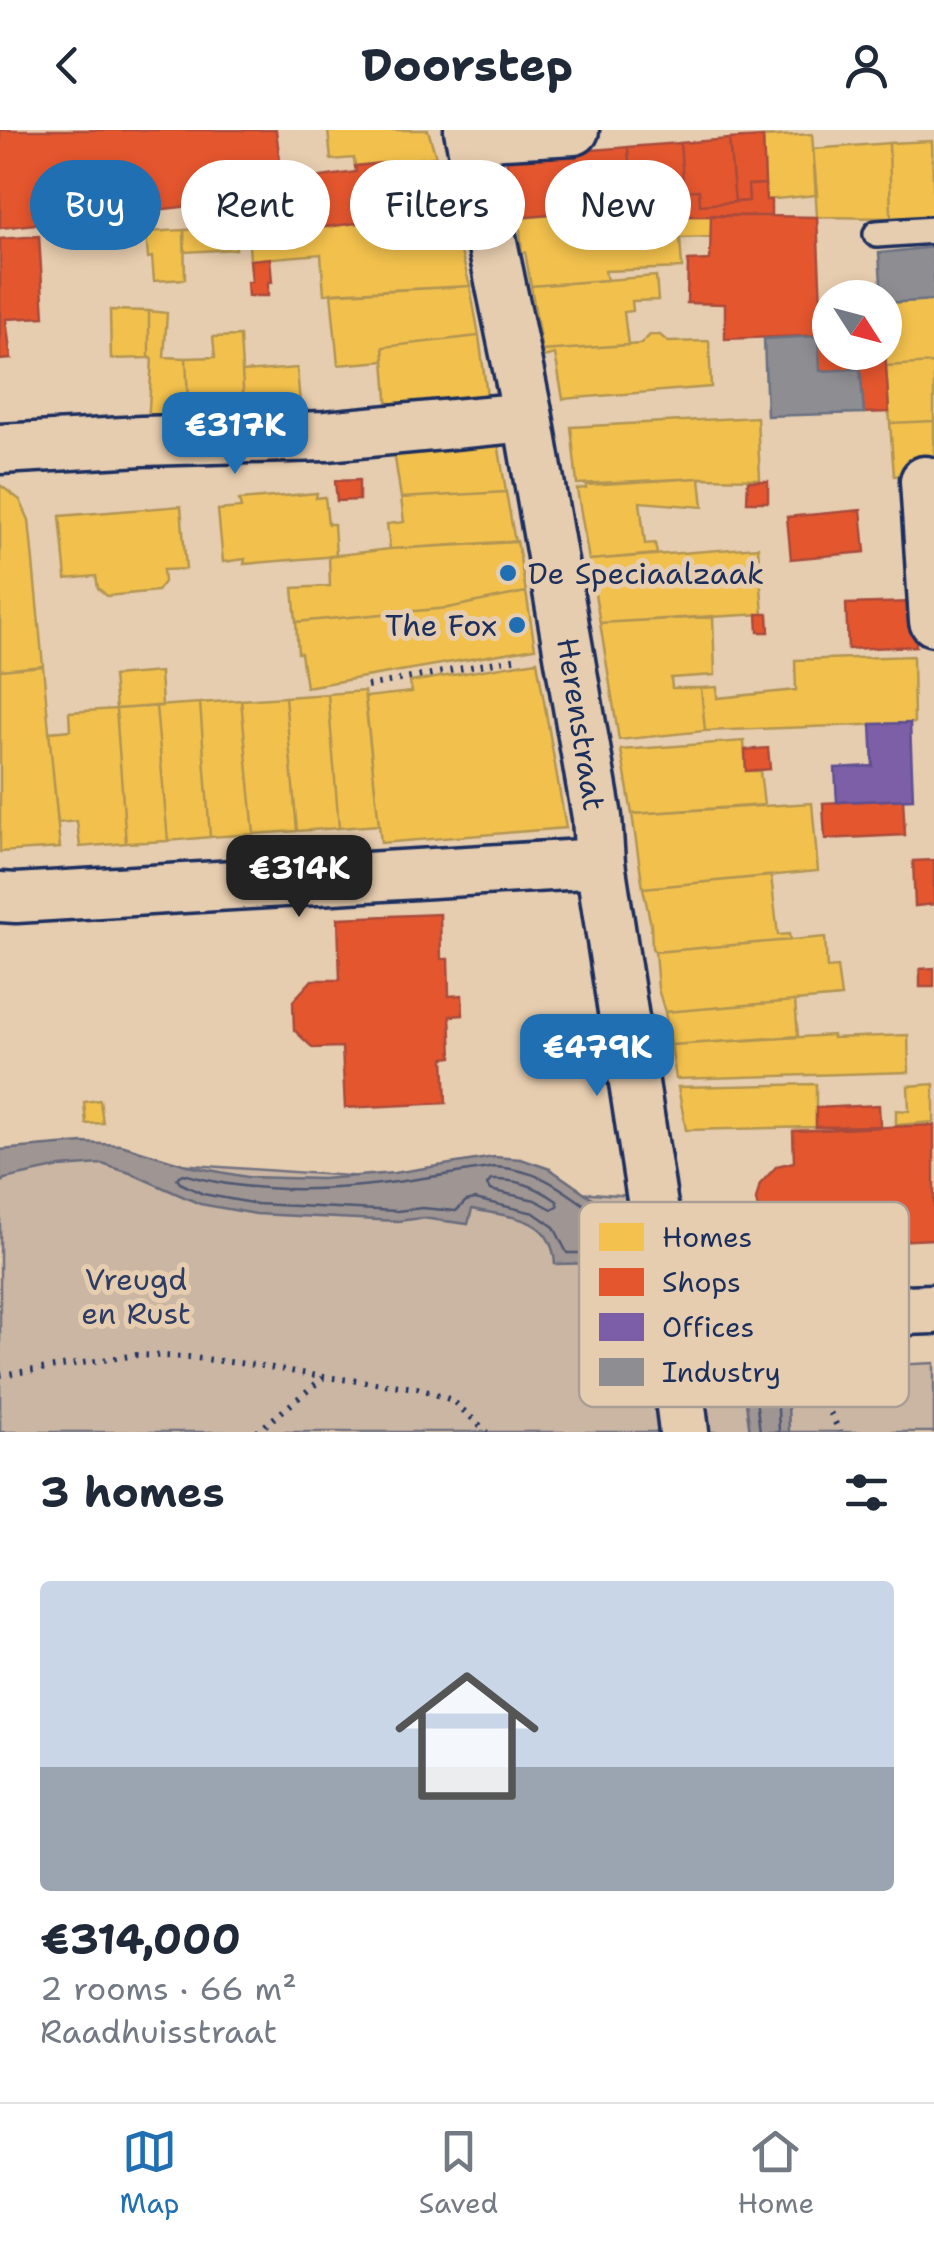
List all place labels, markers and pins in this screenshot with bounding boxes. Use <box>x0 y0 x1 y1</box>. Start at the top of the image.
pin: €317K <box>165 392 305 477</box>
place label: De Speciaalzaak <box>528 553 764 594</box>
marker: De Speciaalzaak <box>497 562 519 584</box>
place label: The Fox <box>385 605 497 646</box>
marker: The Fox <box>506 614 528 636</box>
pin: €314K <box>229 835 369 920</box>
pin: €479K <box>527 1014 667 1099</box>

